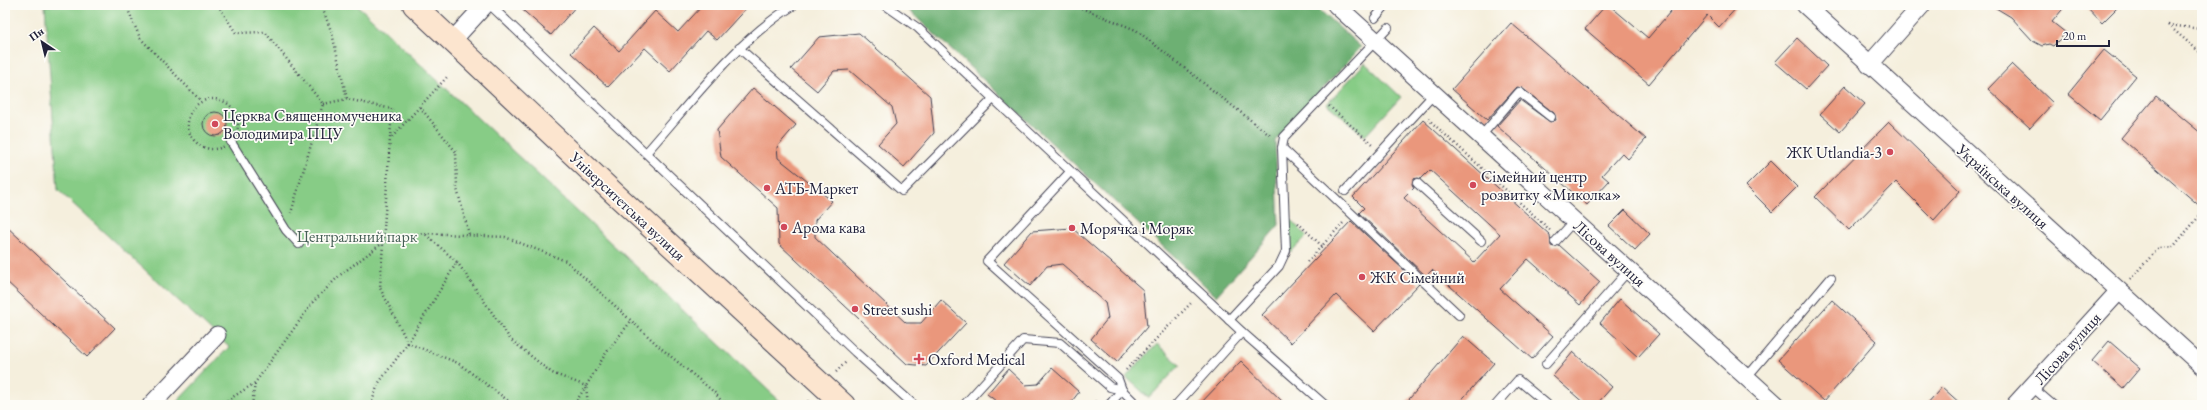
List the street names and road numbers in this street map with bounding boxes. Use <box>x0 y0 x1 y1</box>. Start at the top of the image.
street label: Українська вулиця <box>1951 139 2053 233</box>
street label: Університетська вулиця <box>565 147 690 265</box>
street label: Лісова вулиця <box>1569 215 1650 291</box>
street label: Лісова вулиця <box>2029 308 2105 389</box>

